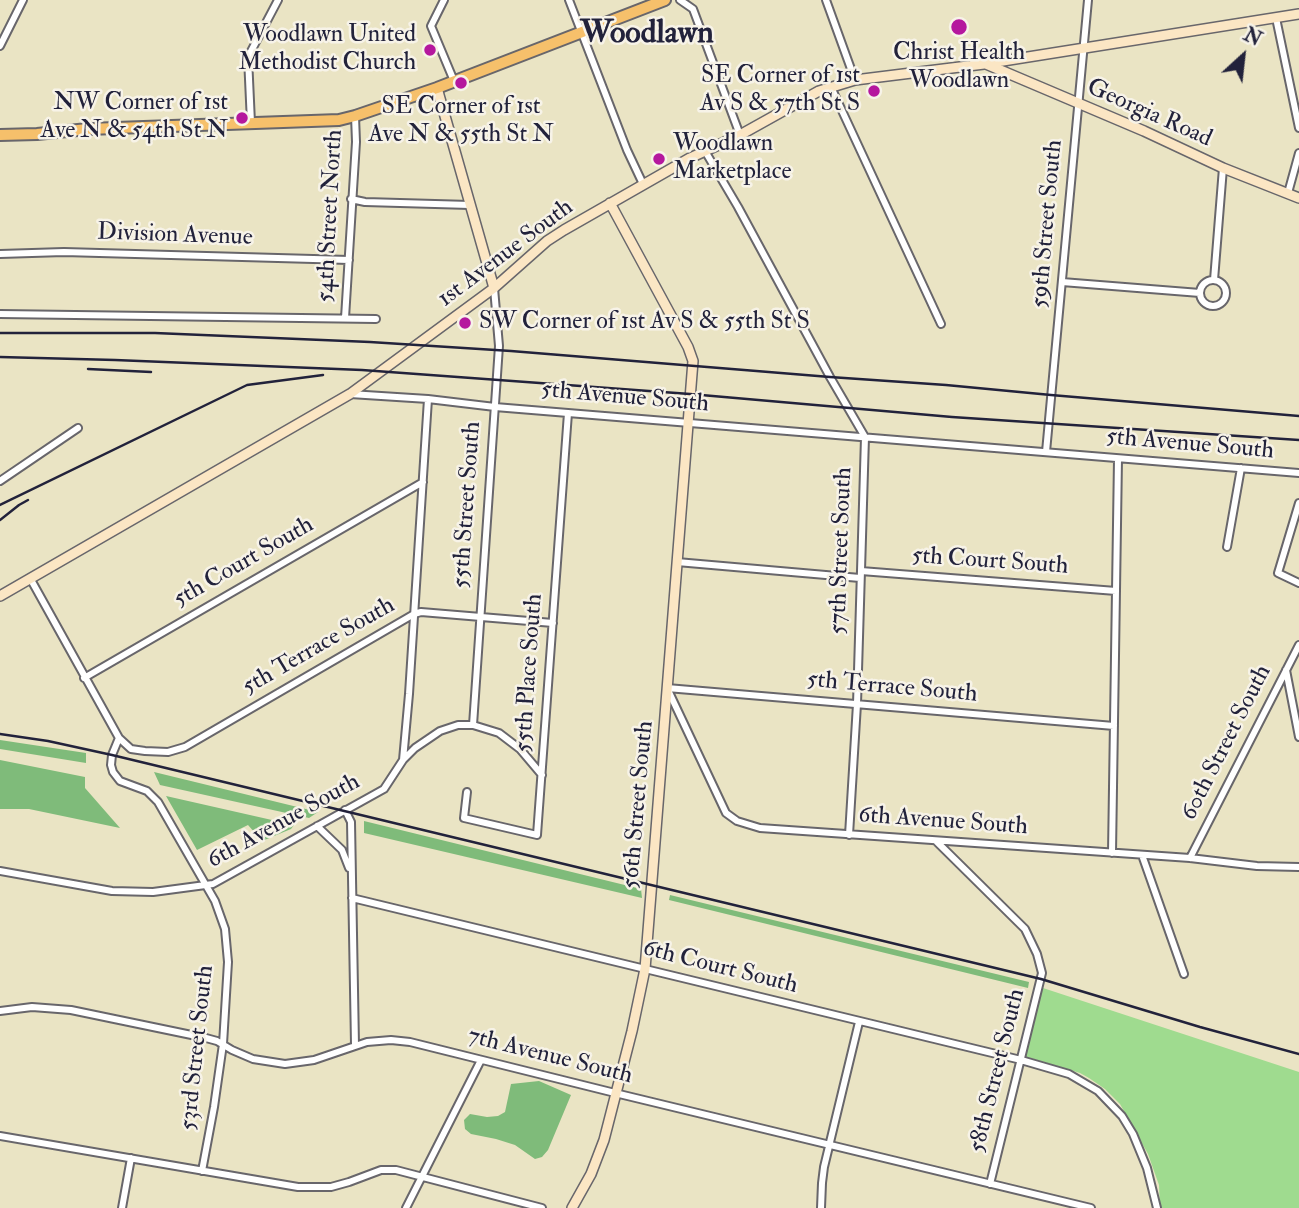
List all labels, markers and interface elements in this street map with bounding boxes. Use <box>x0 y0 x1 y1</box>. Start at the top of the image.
district label: Woodlawn <box>580 16 714 54</box>
marker: Christ Health Woodlawn <box>949 17 969 37</box>
north arrow <box>1208 21 1278 91</box>
place label: Woodlawn United Methodist Church <box>238 22 416 78</box>
text: N <box>1239 23 1266 52</box>
place label: Christ Health Woodlawn <box>893 40 1025 96</box>
marker: Woodlawn United Methodist Church <box>422 42 438 58</box>
place label: SE Corner of 1st Av S & 57th St S <box>700 63 860 119</box>
street label: Georgia Road <box>1082 74 1216 154</box>
marker: SE Corner of 1st Ave N & 55th St N <box>453 75 469 91</box>
marker: SE Corner of 1st Av S & 57th St S <box>866 83 882 99</box>
place label: NW Corner of 1st Ave N & 54th St N <box>40 90 228 146</box>
place label: SE Corner of 1st Ave N & 55th St N <box>368 94 554 150</box>
marker: NW Corner of 1st Ave N & 54th St N <box>234 110 250 126</box>
street label: 54th Street North <box>312 129 350 303</box>
place label: Woodlawn Marketplace <box>673 131 791 187</box>
street label: 59th Street South <box>1026 139 1070 309</box>
marker: Woodlawn Marketplace <box>651 151 667 167</box>
street label: 1st Avenue South <box>433 194 579 314</box>
street label: Division Avenue <box>97 219 253 253</box>
place label: SW Corner of 1st Av S & 55th St S <box>479 309 810 337</box>
marker: SW Corner of 1st Av S & 55th St S <box>457 315 473 331</box>
street label: 5th Avenue South <box>540 376 710 420</box>
street label: 55th Street South <box>448 421 488 589</box>
street label: 5th Avenue South <box>1105 423 1275 467</box>
street label: 57th Street South <box>825 467 859 635</box>
street label: 5th Court South <box>169 511 319 615</box>
street label: 5th Court South <box>911 542 1069 582</box>
street label: 5th Terrace South <box>238 592 400 702</box>
street label: 55th Place South <box>510 593 550 753</box>
street label: 60th Street South <box>1176 661 1278 825</box>
street label: 5th Terrace South <box>806 666 978 710</box>
street label: 56th Street South <box>617 720 661 890</box>
street label: 6th Avenue South <box>203 768 365 876</box>
street label: 6th Avenue South <box>857 802 1029 842</box>
street label: 6th Court South <box>640 935 800 1001</box>
street label: 53rd Street South <box>175 964 221 1132</box>
street label: 58th Street South <box>964 986 1032 1156</box>
street label: 7th Avenue South <box>465 1023 635 1091</box>

